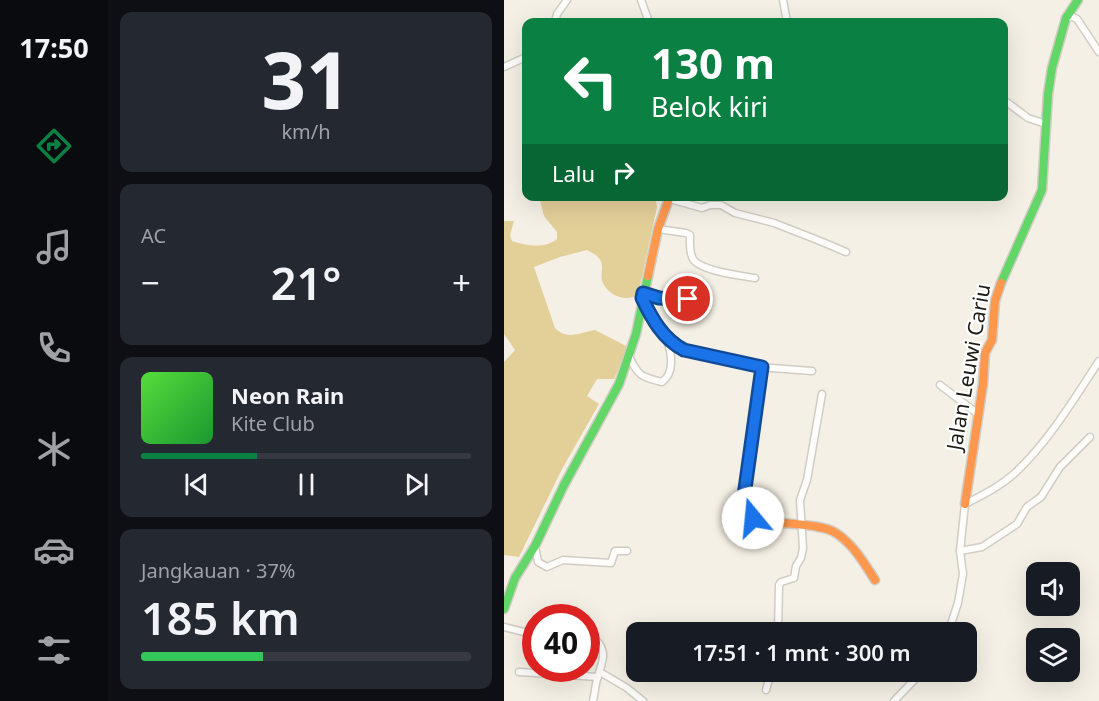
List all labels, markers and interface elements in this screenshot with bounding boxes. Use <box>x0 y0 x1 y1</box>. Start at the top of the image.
text: 31 <box>261 26 351 132</box>
text: 17:50 <box>19 29 89 66</box>
text: 130 m <box>651 34 775 91</box>
icon: left <box>552 42 630 120</box>
text: Belok kiri <box>651 88 768 125</box>
text: km/h <box>281 118 331 145</box>
icon: directions <box>33 125 75 167</box>
icon: right <box>607 156 640 189</box>
text: Lalu <box>552 158 595 188</box>
text: AC <box>141 222 166 249</box>
icon: music <box>33 226 75 268</box>
text: 21° <box>271 252 341 313</box>
text: − <box>141 260 160 305</box>
text: + <box>452 260 471 305</box>
pin <box>662 273 713 324</box>
icon: arrive <box>671 282 704 315</box>
street label: Jalan Leuwi Cariu <box>939 282 996 454</box>
icon: phone <box>33 327 75 369</box>
text: Neon Rain <box>231 380 344 410</box>
text: Kite Club <box>231 410 315 437</box>
icon: climate <box>33 428 75 470</box>
icon: previous <box>180 468 213 501</box>
icon: pause <box>290 468 323 501</box>
icon: next <box>400 468 433 501</box>
position arrow <box>721 486 785 550</box>
icon: car <box>33 529 75 571</box>
text: Jangkauan · 37% <box>141 557 295 584</box>
map controls <box>1026 562 1080 682</box>
button: sound <box>1026 562 1080 616</box>
text: 185 km <box>141 587 300 648</box>
speed limit sign: 40 <box>522 604 600 682</box>
button: layers <box>1026 628 1080 682</box>
icon: filters <box>33 629 75 671</box>
text: 17:51 · 1 mnt · 300 m <box>692 637 911 667</box>

